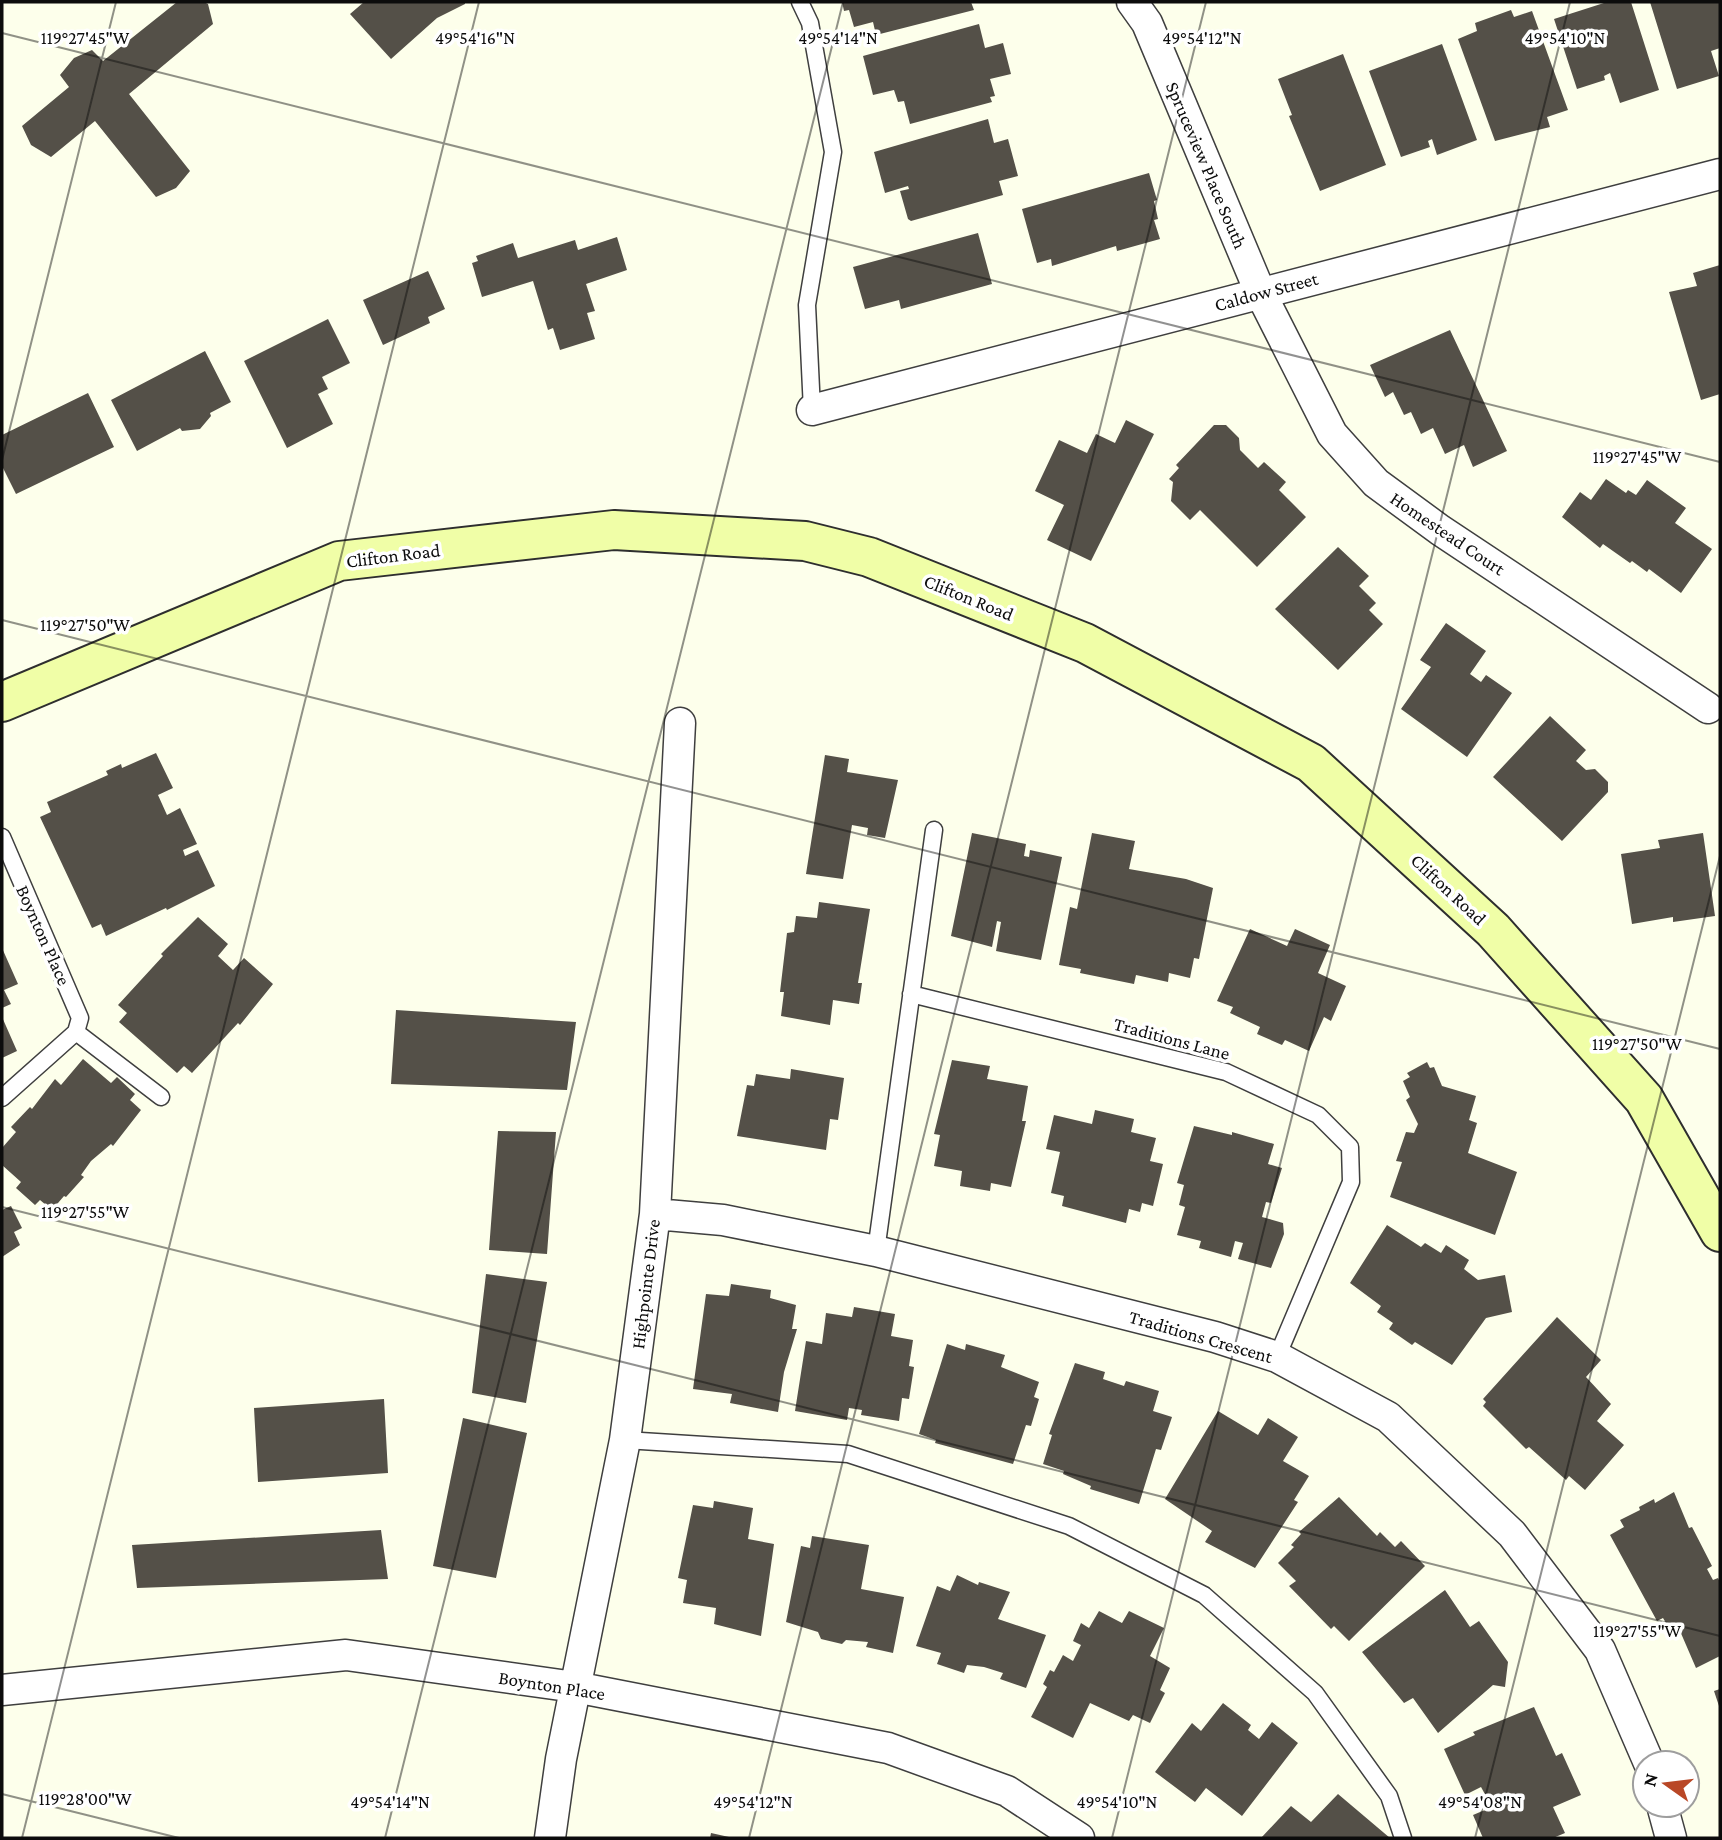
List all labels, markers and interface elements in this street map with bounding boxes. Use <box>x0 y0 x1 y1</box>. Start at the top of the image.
text: 119°27'45"W <box>41 28 130 48</box>
text: 49°54'16"N <box>435 28 515 48</box>
text: 49°54'14"N <box>798 28 878 48</box>
text: 49°54'12"N <box>1162 28 1242 48</box>
text: 49°54'10"N <box>1525 28 1606 48</box>
street label: Spruceview Place South <box>1162 79 1251 252</box>
street label: Caldow Street <box>1212 267 1321 315</box>
text: 119°27'45"W <box>1593 447 1682 467</box>
street label: Homestead Court <box>1387 487 1510 580</box>
street label: Clifton Road <box>345 539 441 572</box>
street label: Clifton Road <box>921 570 1017 625</box>
text: 119°27'50"W <box>40 615 130 635</box>
street label: Clifton Road <box>1407 849 1490 929</box>
street label: Boynton Place <box>12 882 75 989</box>
street label: Traditions Lane <box>1112 1013 1232 1064</box>
text: 119°27'50"W <box>1592 1034 1682 1054</box>
text: 119°27'55"W <box>41 1202 129 1222</box>
street label: Highpointe Drive <box>627 1218 664 1350</box>
street label: Traditions Crescent <box>1127 1306 1276 1367</box>
text: 119°27'55"W <box>1593 1621 1681 1641</box>
street label: Boynton Place <box>497 1667 607 1704</box>
north arrow <box>1631 1749 1701 1819</box>
text: N <box>1638 1771 1662 1789</box>
text: 119°28'00"W <box>39 1789 132 1809</box>
text: 49°54'14"N <box>350 1792 430 1812</box>
text: 49°54'12"N <box>713 1792 793 1812</box>
text: 49°54'10"N <box>1077 1792 1158 1812</box>
text: 49°54'08"N <box>1438 1792 1522 1812</box>

